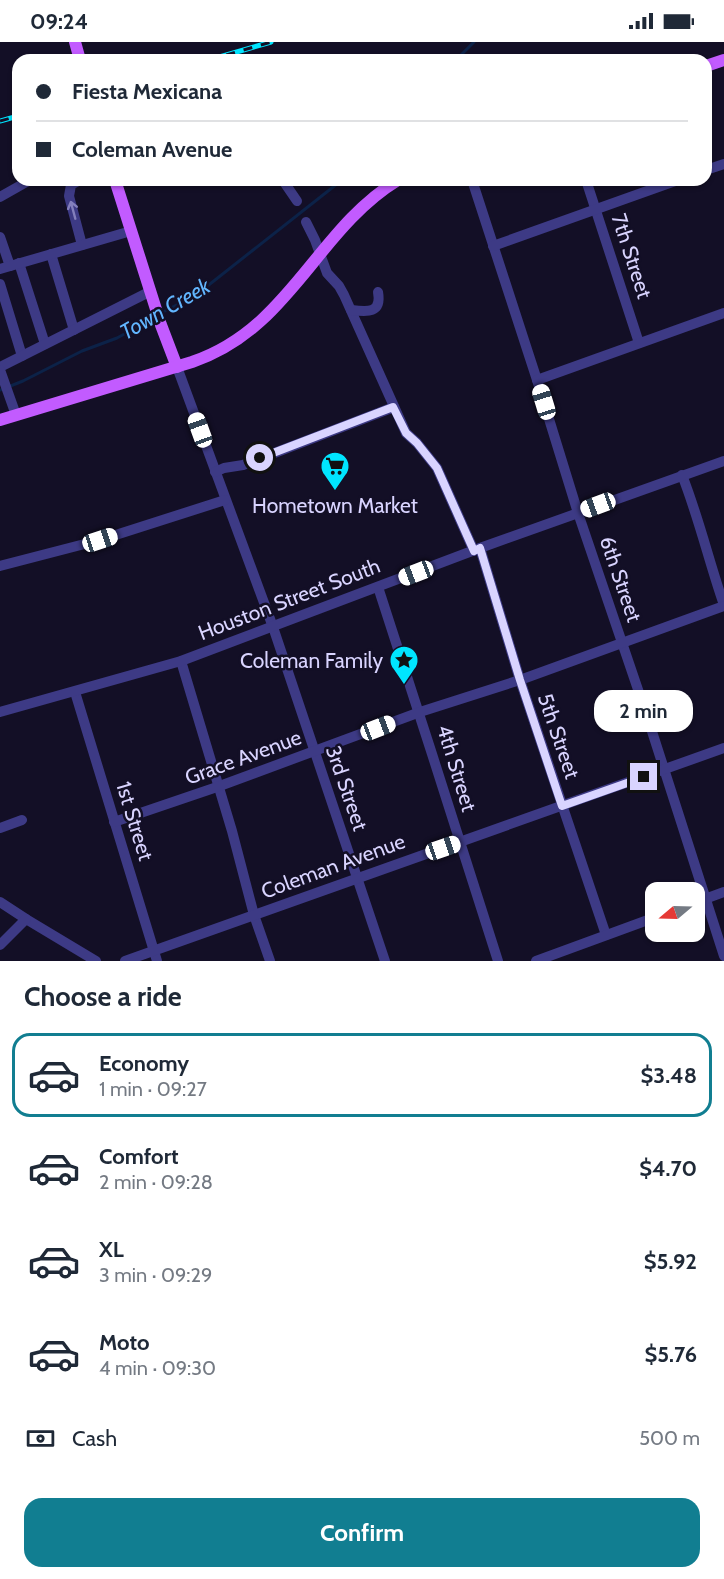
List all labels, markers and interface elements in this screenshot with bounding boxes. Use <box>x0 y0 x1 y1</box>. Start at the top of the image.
text: 09:24 <box>30 8 88 35</box>
text: Fiesta Mexicana <box>72 78 222 105</box>
text: Coleman Avenue <box>72 136 232 163</box>
one-way arrow <box>66 201 78 220</box>
street label: 7th Street <box>607 210 657 302</box>
water label: Town Creek <box>115 272 216 346</box>
car <box>530 382 558 422</box>
car <box>185 410 215 450</box>
route start <box>246 444 273 471</box>
supermarket icon: Hometown Market <box>319 450 351 492</box>
car <box>578 490 618 520</box>
place label: Hometown Market <box>252 493 418 518</box>
car <box>80 526 120 554</box>
street label: 6th Street <box>595 533 647 625</box>
street label: Houston Street South <box>195 553 383 645</box>
car <box>396 558 436 588</box>
place icon: Coleman Family <box>388 644 420 686</box>
place label: Coleman Family <box>240 648 383 673</box>
street label: 5th Street <box>533 690 585 782</box>
callout: 2 min <box>594 690 694 732</box>
text: 2 min <box>619 699 668 723</box>
car <box>358 713 398 743</box>
street label: 4th Street <box>432 722 482 814</box>
street label: Grace Avenue <box>181 724 305 790</box>
street label: 3rd Street <box>321 742 373 834</box>
route end <box>630 763 657 790</box>
street label: 1st Street <box>111 778 159 864</box>
street label: Coleman Avenue <box>258 828 409 904</box>
car <box>423 834 463 862</box>
north arrow <box>645 882 705 942</box>
map controls <box>645 882 705 942</box>
text: Choose a ride <box>24 980 182 1013</box>
icon: car <box>27 1048 81 1102</box>
text: Economy <box>99 1050 189 1077</box>
text: $3.48 <box>641 1062 697 1089</box>
text: 1 min · 09:27 <box>99 1077 207 1101</box>
icon: car <box>27 1141 81 1195</box>
text: Comfort <box>99 1143 178 1170</box>
text: $4.70 <box>639 1155 697 1182</box>
text: 2 min · 09:28 <box>99 1170 213 1194</box>
icon: car <box>27 1234 81 1288</box>
text: XL <box>99 1236 124 1263</box>
text: $5.92 <box>644 1248 697 1275</box>
text: 3 min · 09:29 <box>99 1263 212 1287</box>
icon: car <box>27 1327 81 1381</box>
text: Moto <box>99 1329 150 1356</box>
text: $5.76 <box>644 1341 697 1368</box>
text: 4 min · 09:30 <box>99 1356 216 1380</box>
icon: cash <box>24 1422 57 1455</box>
text: Cash <box>72 1425 117 1452</box>
text: 500 m <box>639 1426 700 1450</box>
button: Confirm <box>24 1498 700 1567</box>

